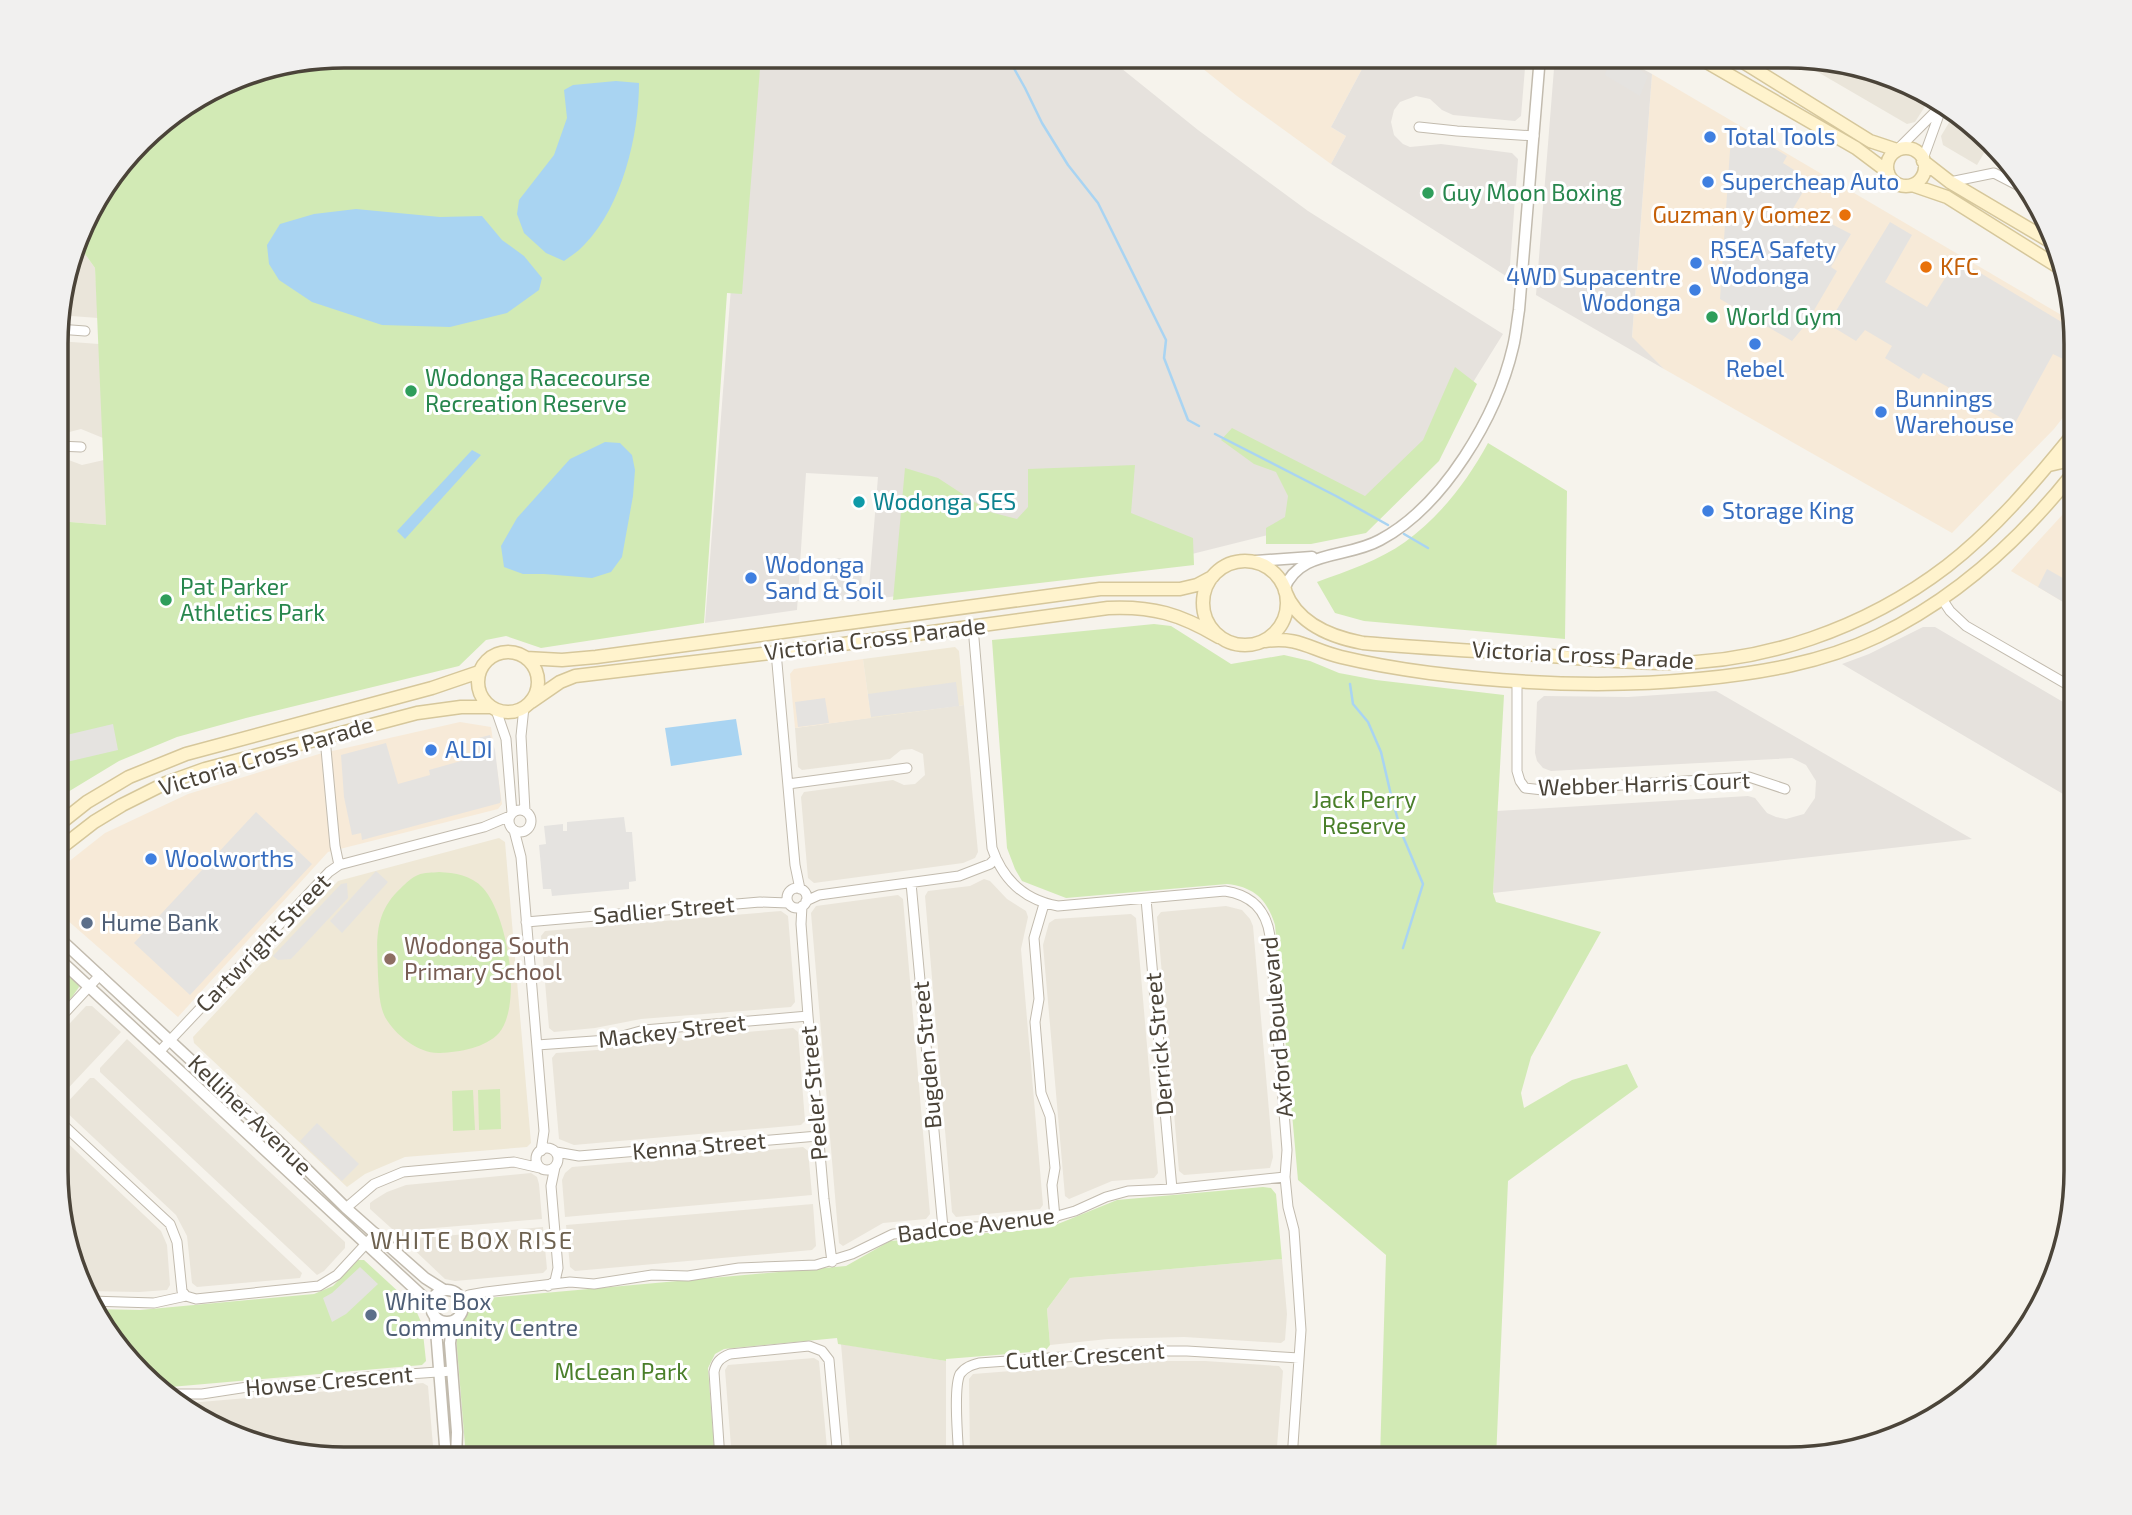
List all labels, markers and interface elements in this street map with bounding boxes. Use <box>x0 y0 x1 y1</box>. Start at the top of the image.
place label: Total Tools <box>1724 122 1836 150</box>
marker: Total Tools <box>1702 129 1718 145</box>
place label: Supercheap Auto <box>1722 167 1899 195</box>
marker: Supercheap Auto <box>1700 174 1716 190</box>
place label: Guy Moon Boxing <box>1442 178 1622 206</box>
marker: Guy Moon Boxing <box>1420 185 1436 201</box>
place label: Guzman y Gomez <box>1652 200 1831 228</box>
marker: Guzman y Gomez <box>1837 207 1853 223</box>
place label: RSEA Safety Wodonga <box>1710 235 1836 289</box>
place label: KFC <box>1940 252 1979 280</box>
marker: RSEA Safety Wodonga <box>1688 255 1704 271</box>
marker: KFC <box>1918 259 1934 275</box>
place label: 4WD Supacentre Wodonga <box>1506 262 1681 316</box>
marker: 4WD Supacentre Wodonga <box>1687 282 1703 298</box>
place label: World Gym <box>1726 302 1842 330</box>
marker: World Gym <box>1704 309 1720 325</box>
marker: Rebel <box>1747 336 1763 352</box>
place label: Rebel <box>1726 354 1785 382</box>
place label: Wodonga Racecourse Recreation Reserve <box>425 363 650 417</box>
marker: Wodonga Racecourse Recreation Reserve <box>403 383 419 399</box>
place label: Bunnings Warehouse <box>1895 384 2014 438</box>
marker: Bunnings Warehouse <box>1873 404 1889 420</box>
place label: Wodonga SES <box>873 487 1016 515</box>
marker: Wodonga SES <box>851 494 867 510</box>
place label: Storage King <box>1722 496 1854 524</box>
marker: Storage King <box>1700 503 1716 519</box>
place label: Wodonga Sand & Soil <box>765 550 884 604</box>
marker: Wodonga Sand & Soil <box>743 570 759 586</box>
place label: Pat Parker Athletics Park <box>180 572 325 626</box>
marker: Pat Parker Athletics Park <box>158 592 174 608</box>
street label: Victoria Cross Parade <box>763 611 987 665</box>
street label: Victoria Cross Parade <box>1471 634 1695 674</box>
street label: Victoria Cross Parade <box>155 709 376 801</box>
place label: ALDI <box>445 735 492 763</box>
marker: ALDI <box>423 742 439 758</box>
street label: Webber Harris Court <box>1537 765 1751 801</box>
park label: Jack Perry Reserve <box>1312 785 1416 839</box>
place label: Woolworths <box>165 844 294 872</box>
marker: Woolworths <box>143 851 159 867</box>
street label: Cartwright Street <box>189 867 336 1017</box>
street label: Sadlier Street <box>592 889 736 929</box>
place label: Hume Bank <box>101 908 219 936</box>
marker: Hume Bank <box>79 915 95 931</box>
place label: Wodonga South Primary School <box>404 931 570 985</box>
street label: Axford Boulevard <box>1254 935 1298 1119</box>
marker: Wodonga South Primary School <box>382 951 398 967</box>
street label: Derrick Street <box>1138 971 1178 1117</box>
street label: Bugden Street <box>906 980 946 1130</box>
street label: Mackey Street <box>597 1007 747 1053</box>
street label: Peeler Street <box>793 1024 833 1162</box>
street label: Kelliher Avenue <box>183 1048 318 1180</box>
street label: Kenna Street <box>631 1125 767 1165</box>
street label: Badcoe Avenue <box>896 1200 1056 1248</box>
district label: WHITE BOX RISE <box>370 1225 574 1254</box>
place label: White Box Community Centre <box>385 1287 578 1341</box>
marker: White Box Community Centre <box>363 1307 379 1323</box>
street label: Cutler Crescent <box>1004 1335 1166 1375</box>
park label: McLean Park <box>554 1357 688 1385</box>
street label: Howse Crescent <box>244 1359 414 1401</box>

